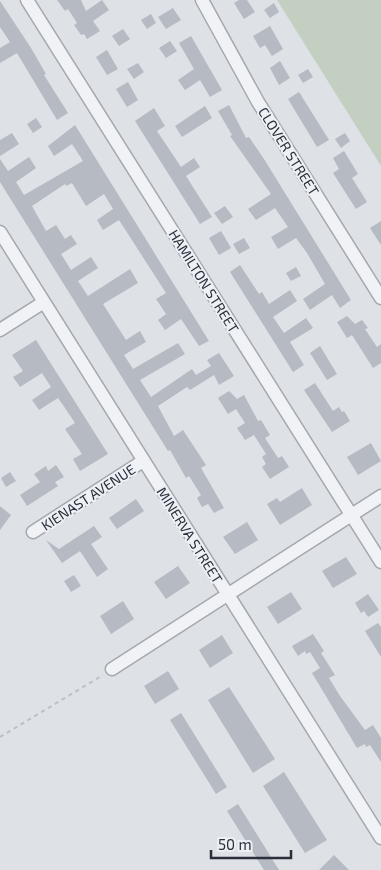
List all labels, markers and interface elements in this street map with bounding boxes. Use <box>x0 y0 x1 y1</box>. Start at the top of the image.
street label: CLOVER STREET <box>255 104 323 198</box>
street label: HAMILTON STREET <box>165 226 243 336</box>
street label: KIENAST AVENUE <box>38 460 138 534</box>
street label: MINERVA STREET <box>154 484 226 586</box>
scale bar <box>211 828 291 860</box>
text: 50 m <box>218 835 252 853</box>

